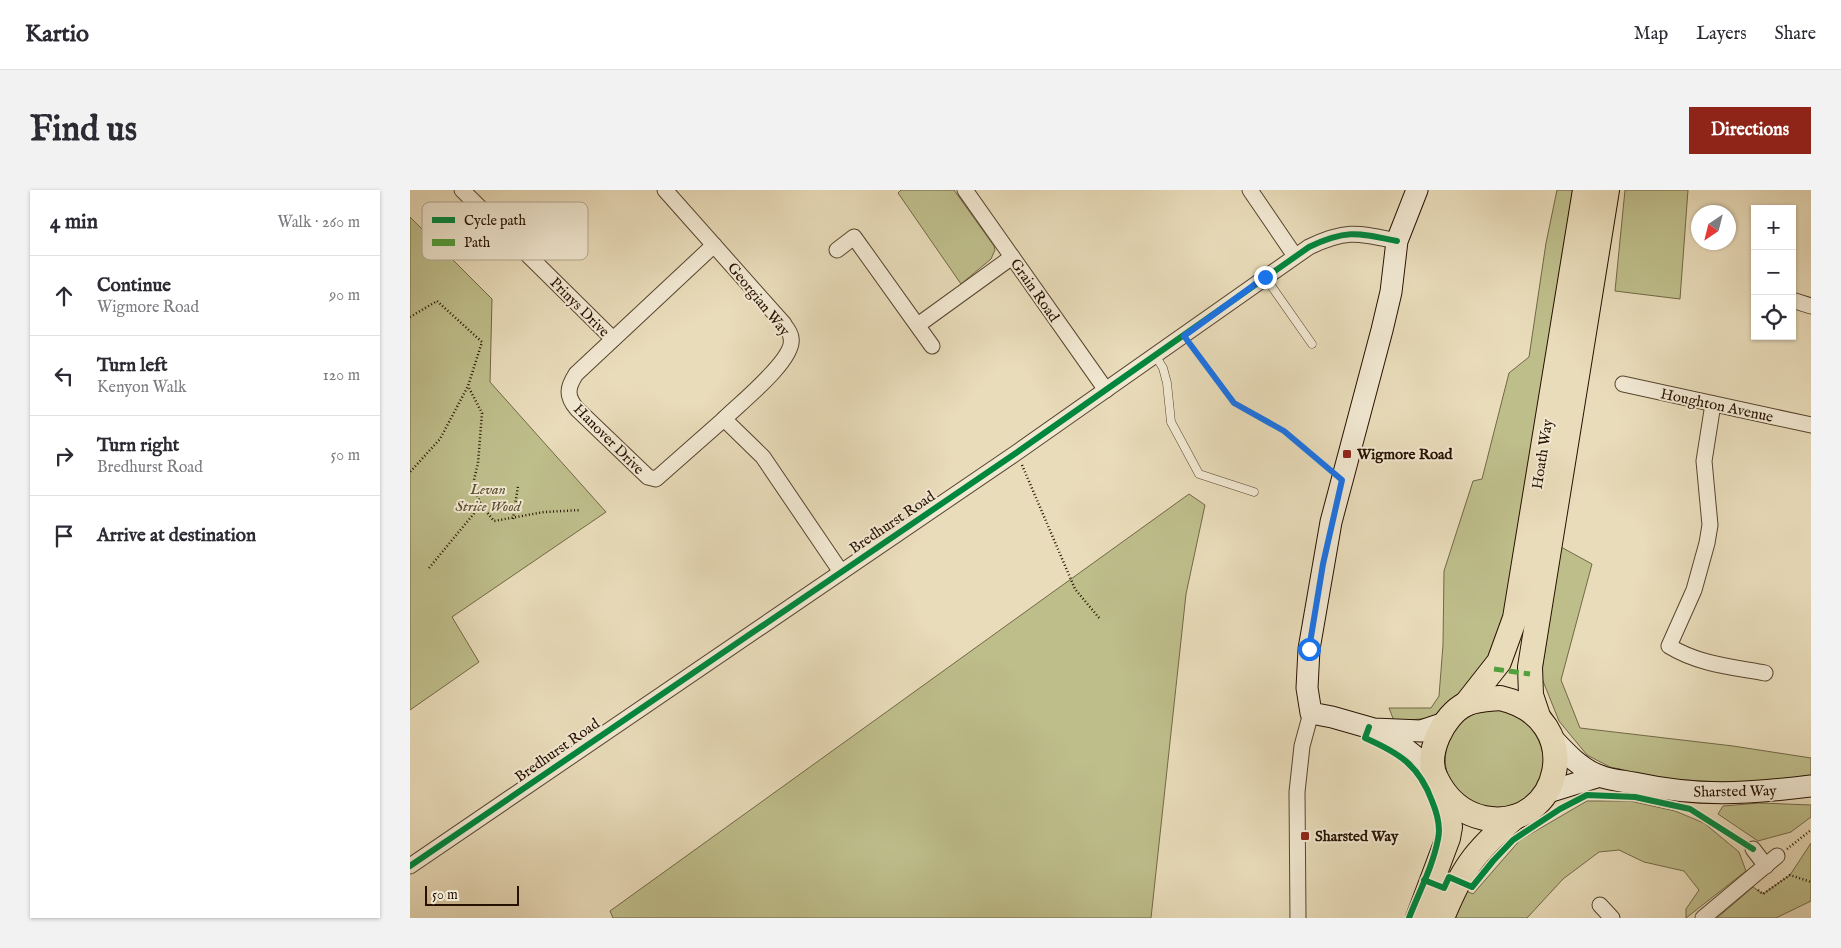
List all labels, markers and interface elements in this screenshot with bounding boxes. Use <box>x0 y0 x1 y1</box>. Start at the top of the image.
text: Kartio <box>25 19 89 50</box>
text: Map <box>1634 23 1668 46</box>
text: Layers <box>1696 23 1747 46</box>
text: Share <box>1775 23 1816 46</box>
button: Directions <box>1689 107 1811 154</box>
text: Find us <box>30 108 137 153</box>
legend <box>422 202 588 260</box>
north arrow <box>1691 205 1736 250</box>
map controls <box>1751 205 1796 340</box>
button: + <box>1751 205 1796 250</box>
text: 4 min <box>50 209 98 236</box>
text: Cycle path <box>464 212 526 230</box>
text: Walk · 260 m <box>277 213 360 233</box>
text: Path <box>464 234 491 252</box>
button: − <box>1751 250 1796 295</box>
street label: Grain Road <box>1006 255 1064 326</box>
street label: Georgian Way <box>723 259 794 340</box>
route end <box>1254 266 1277 289</box>
street label: Prinys Drive <box>546 273 614 341</box>
text: Continue <box>97 274 171 298</box>
icon: ahead <box>50 282 78 310</box>
text: 90 m <box>329 286 360 306</box>
button: locate <box>1751 295 1796 340</box>
text: Wigmore Road <box>97 298 199 318</box>
text: Turn left <box>97 354 168 378</box>
icon: left <box>50 362 78 390</box>
text: 120 m <box>323 366 360 386</box>
text: Kenyon Walk <box>97 378 187 398</box>
street label: Houghton Avenue <box>1659 384 1775 427</box>
street label: Hanover Drive <box>569 400 648 479</box>
street label: Hoath Way <box>1528 417 1558 490</box>
text: Turn right <box>97 434 179 458</box>
icon: right <box>50 442 78 470</box>
place label: Wigmore Road <box>1356 445 1454 464</box>
text: 50 m <box>331 446 360 466</box>
marker: Wigmore Road <box>1341 448 1353 460</box>
text: Bredhurst Road <box>97 458 203 478</box>
park label: Levan Strice Wood <box>455 480 522 516</box>
street label: Bredhurst Road <box>846 486 939 558</box>
icon: arrive <box>50 522 78 550</box>
text: Arrive at destination <box>97 524 256 548</box>
route start <box>1298 638 1321 661</box>
street label: Bredhurst Road <box>511 714 604 787</box>
street label: Sharsted Way <box>1693 781 1777 802</box>
place label: Sharsted Way <box>1315 827 1399 846</box>
marker: Sharsted Way <box>1299 830 1311 842</box>
scale bar <box>425 883 519 906</box>
text: 50 m <box>432 886 458 904</box>

